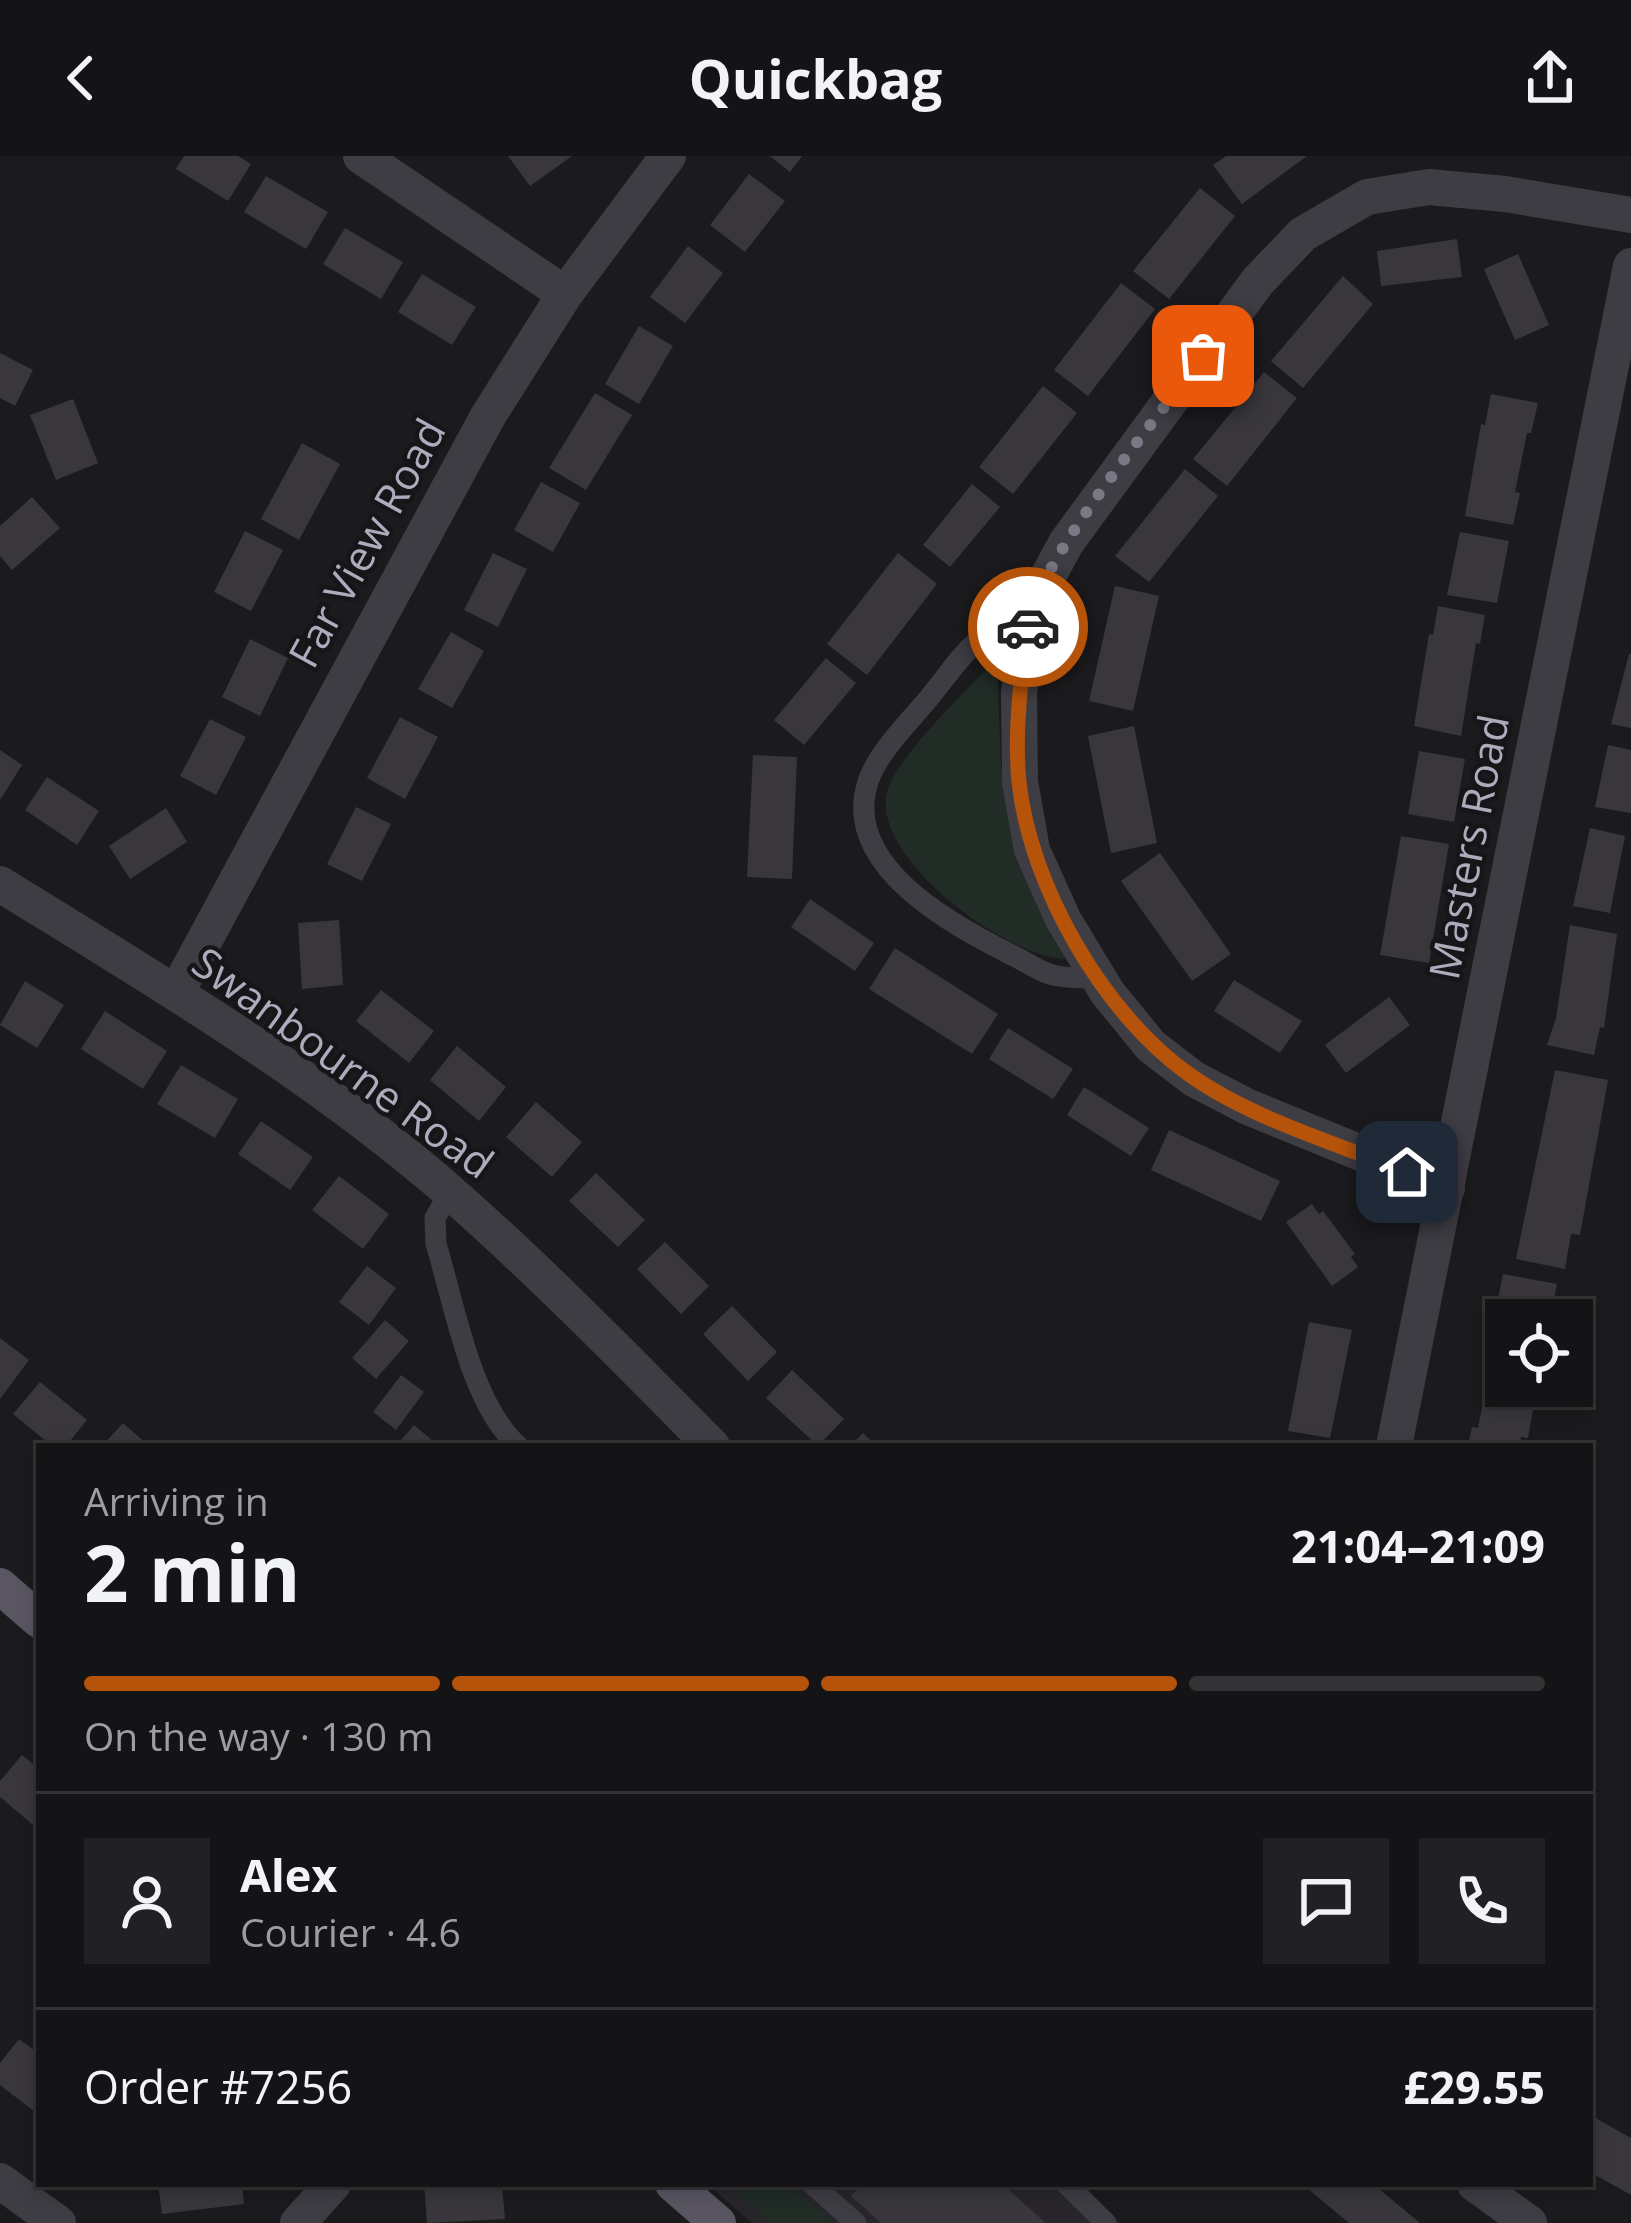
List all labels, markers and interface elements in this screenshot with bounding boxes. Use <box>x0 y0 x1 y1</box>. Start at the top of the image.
text: Quickbag <box>689 41 942 115</box>
icon: back <box>48 45 114 111</box>
icon: share <box>1517 45 1583 111</box>
pin <box>1152 305 1254 407</box>
icon: bag <box>1170 323 1236 389</box>
street label: Far View Road <box>274 408 458 677</box>
courier <box>968 567 1088 687</box>
icon: car <box>995 594 1061 660</box>
street label: Masters Road <box>1414 710 1521 984</box>
street label: Swanbourne Road <box>182 933 506 1190</box>
pin <box>1356 1121 1458 1223</box>
icon: home <box>1374 1139 1440 1205</box>
map controls <box>1485 1299 1593 1407</box>
button: locate <box>1485 1299 1593 1407</box>
text: Arriving in <box>84 1474 269 1527</box>
text: 21:04–21:09 <box>1291 1515 1545 1576</box>
text: 2 min <box>84 1519 301 1625</box>
text: On the way · 130 m <box>84 1709 433 1762</box>
button: person <box>84 1838 210 1964</box>
button: chat <box>1263 1838 1389 1964</box>
button: phone <box>1419 1838 1545 1964</box>
text: Alex <box>240 1844 337 1905</box>
text: Courier · 4.6 <box>240 1905 461 1958</box>
text: Order #7256 <box>84 2056 352 2117</box>
text: £29.55 <box>1404 2056 1545 2117</box>

